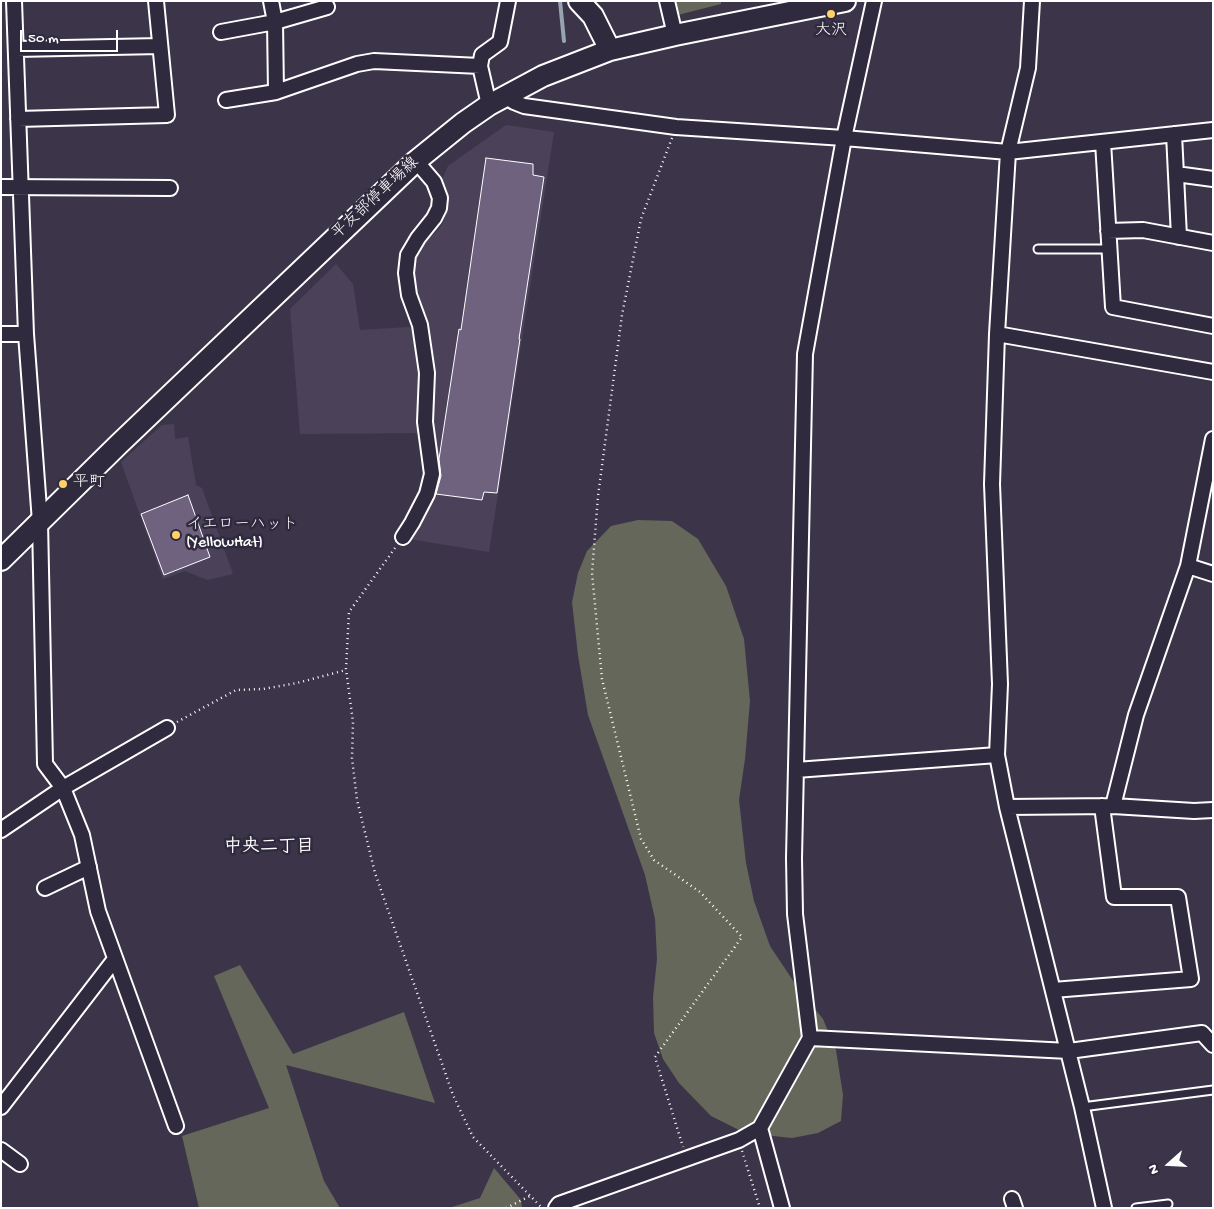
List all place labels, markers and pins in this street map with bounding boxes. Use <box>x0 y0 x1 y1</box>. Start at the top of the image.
marker: 大沢 <box>825 8 837 20</box>
place label: 大沢 <box>815 22 847 42</box>
place label: 平町 <box>73 474 105 494</box>
marker: 平町 <box>57 478 69 490</box>
place label: イエローハット (YellowHat) <box>186 516 298 554</box>
marker: イエローハット (YellowHat) <box>170 529 182 541</box>

